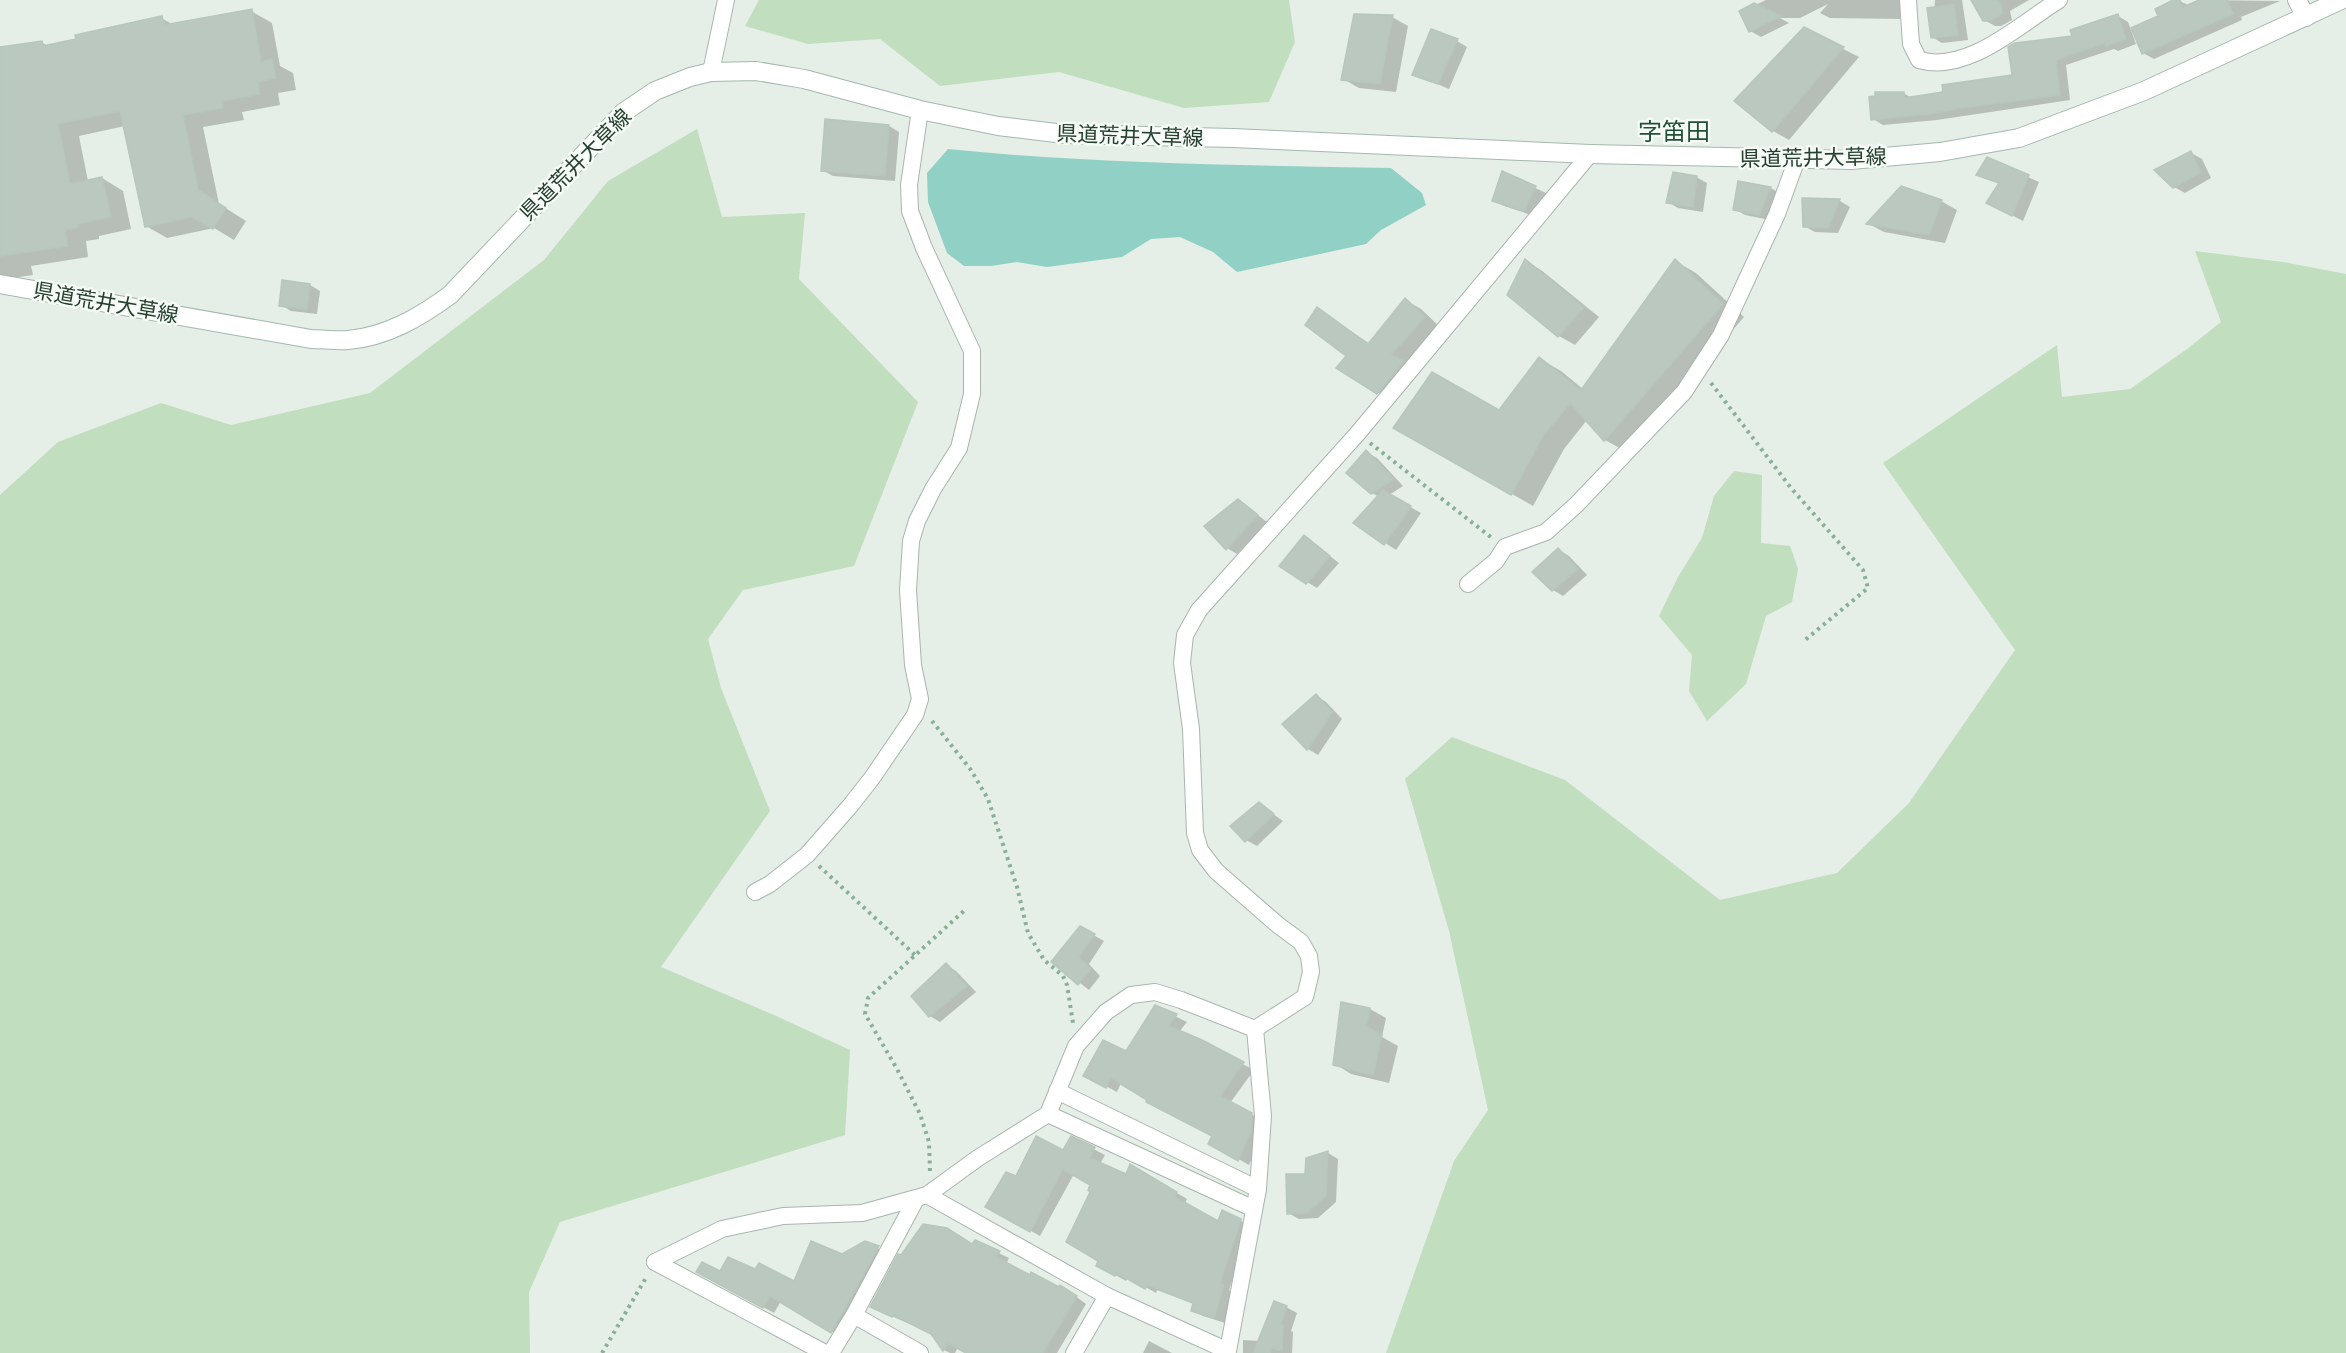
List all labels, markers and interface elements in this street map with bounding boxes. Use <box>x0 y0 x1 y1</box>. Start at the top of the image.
street label: 県道荒井大草線 <box>513 102 637 226</box>
district label: 字笛田 <box>1638 114 1710 147</box>
street label: 県道荒井大草線 <box>1056 118 1204 152</box>
street label: 県道荒井大草線 <box>1739 142 1887 172</box>
street label: 県道荒井大草線 <box>31 275 181 329</box>

